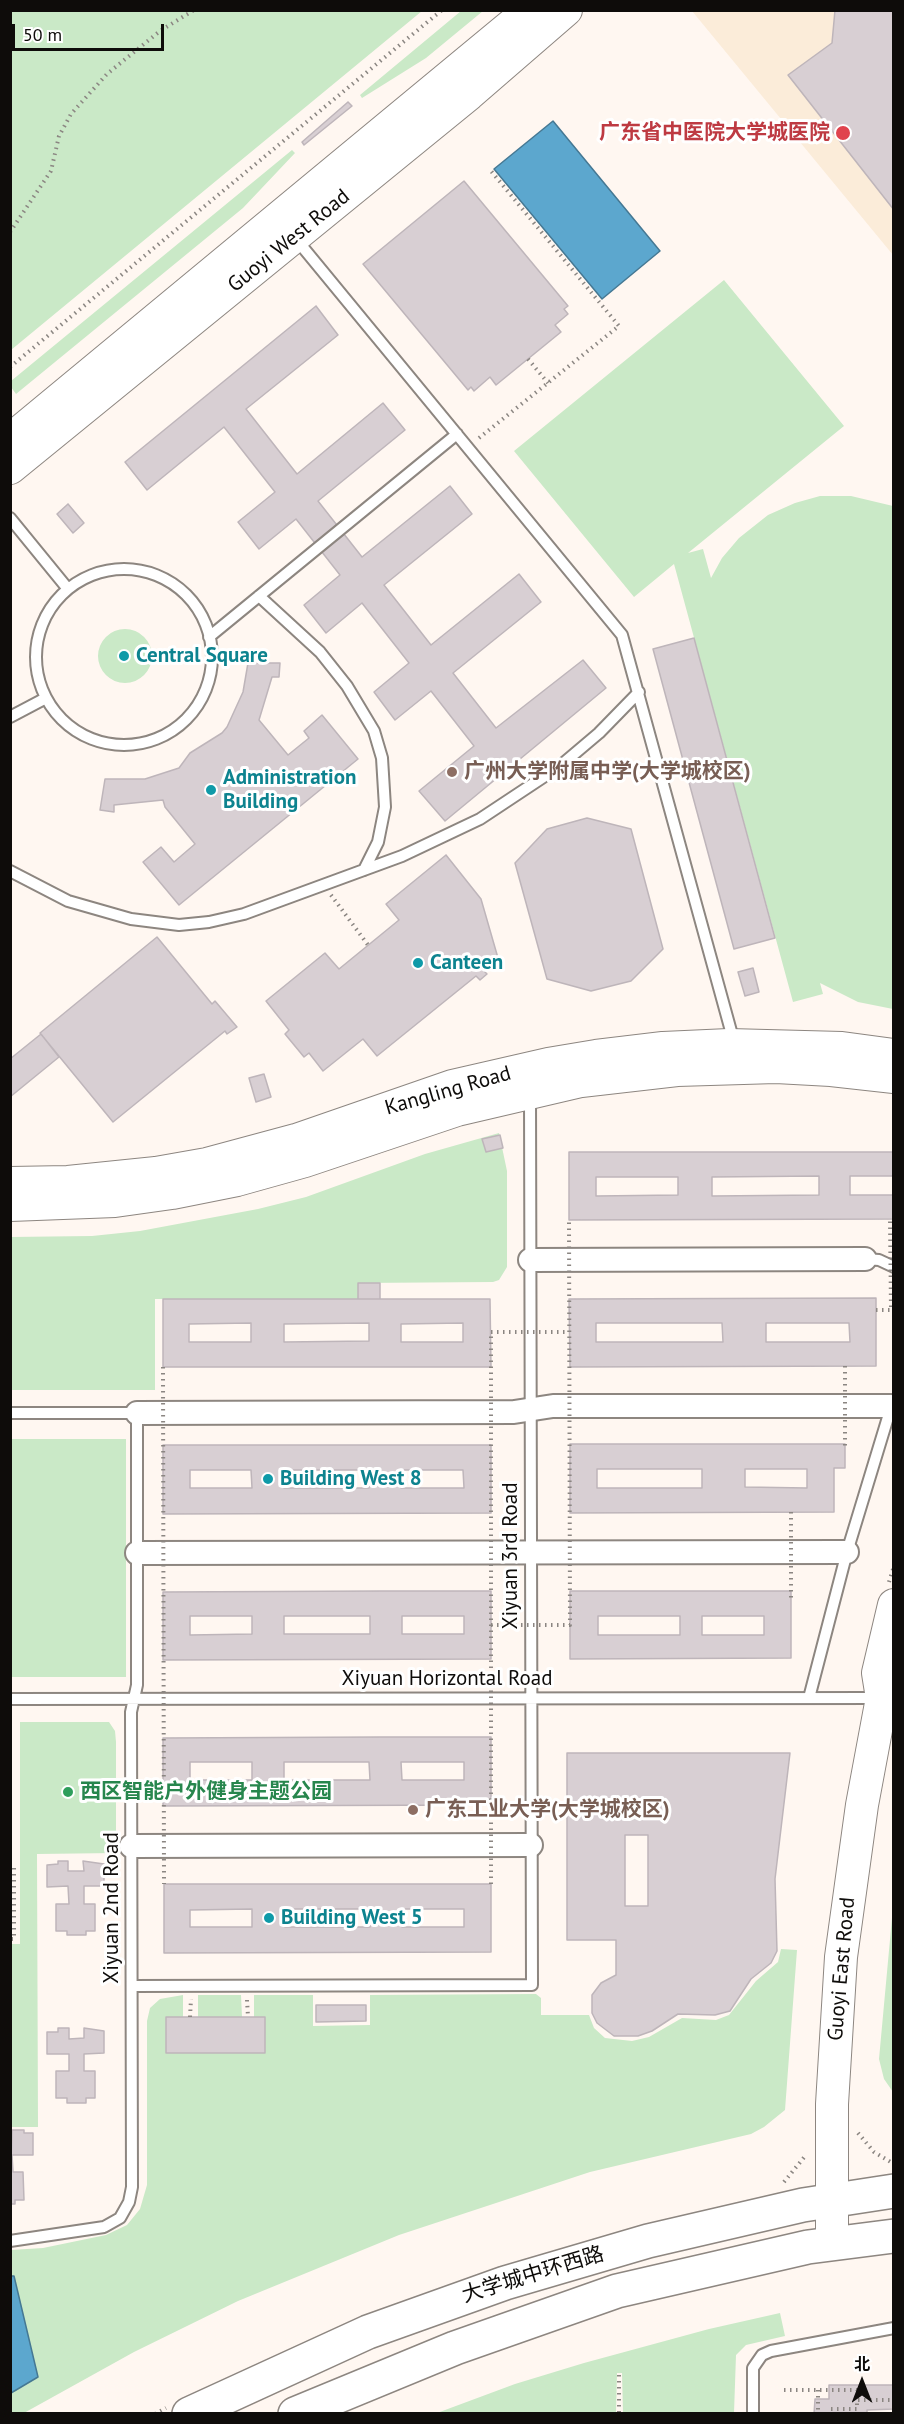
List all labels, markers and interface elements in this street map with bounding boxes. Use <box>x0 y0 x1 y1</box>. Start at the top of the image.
scale bar <box>15 12 166 50</box>
text: 50 m <box>23 23 62 46</box>
place label: 广东省中医院大学城医院 <box>599 120 830 146</box>
marker: 广东省中医院大学城医院 <box>834 124 852 142</box>
street label: Guoyi West Road <box>223 184 355 298</box>
place label: Central Square <box>136 643 268 669</box>
marker: Central Square <box>117 649 131 663</box>
place label: 广州大学附属中学(大学城校区) <box>464 759 751 785</box>
place label: Administration Building <box>223 765 356 815</box>
marker: 广州大学附属中学(大学城校区) <box>445 765 459 779</box>
marker: Administration Building <box>204 783 218 797</box>
place label: Canteen <box>430 950 503 976</box>
marker: Canteen <box>411 956 425 970</box>
street label: Kangling Road <box>382 1061 514 1121</box>
place label: Building West 8 <box>280 1466 422 1492</box>
marker: Building West 8 <box>261 1472 275 1486</box>
street label: Xiyuan 3rd Road <box>498 1482 524 1630</box>
street label: Xiyuan Horizontal Road <box>342 1666 552 1692</box>
place label: 西区智能户外健身主题公园 <box>80 1779 332 1805</box>
marker: 西区智能户外健身主题公园 <box>61 1785 75 1799</box>
place label: 广东工业大学(大学城校区) <box>425 1797 670 1823</box>
marker: 广东工业大学(大学城校区) <box>406 1803 420 1817</box>
street label: Xiyuan 2nd Road <box>99 1832 125 1984</box>
street label: Guoyi East Road <box>823 1896 861 2042</box>
place label: Building West 5 <box>281 1905 423 1931</box>
marker: Building West 5 <box>262 1911 276 1925</box>
street label: 大学城中环西路 <box>459 2241 607 2309</box>
north arrow <box>832 2352 892 2412</box>
text: 北 <box>854 2354 870 2374</box>

